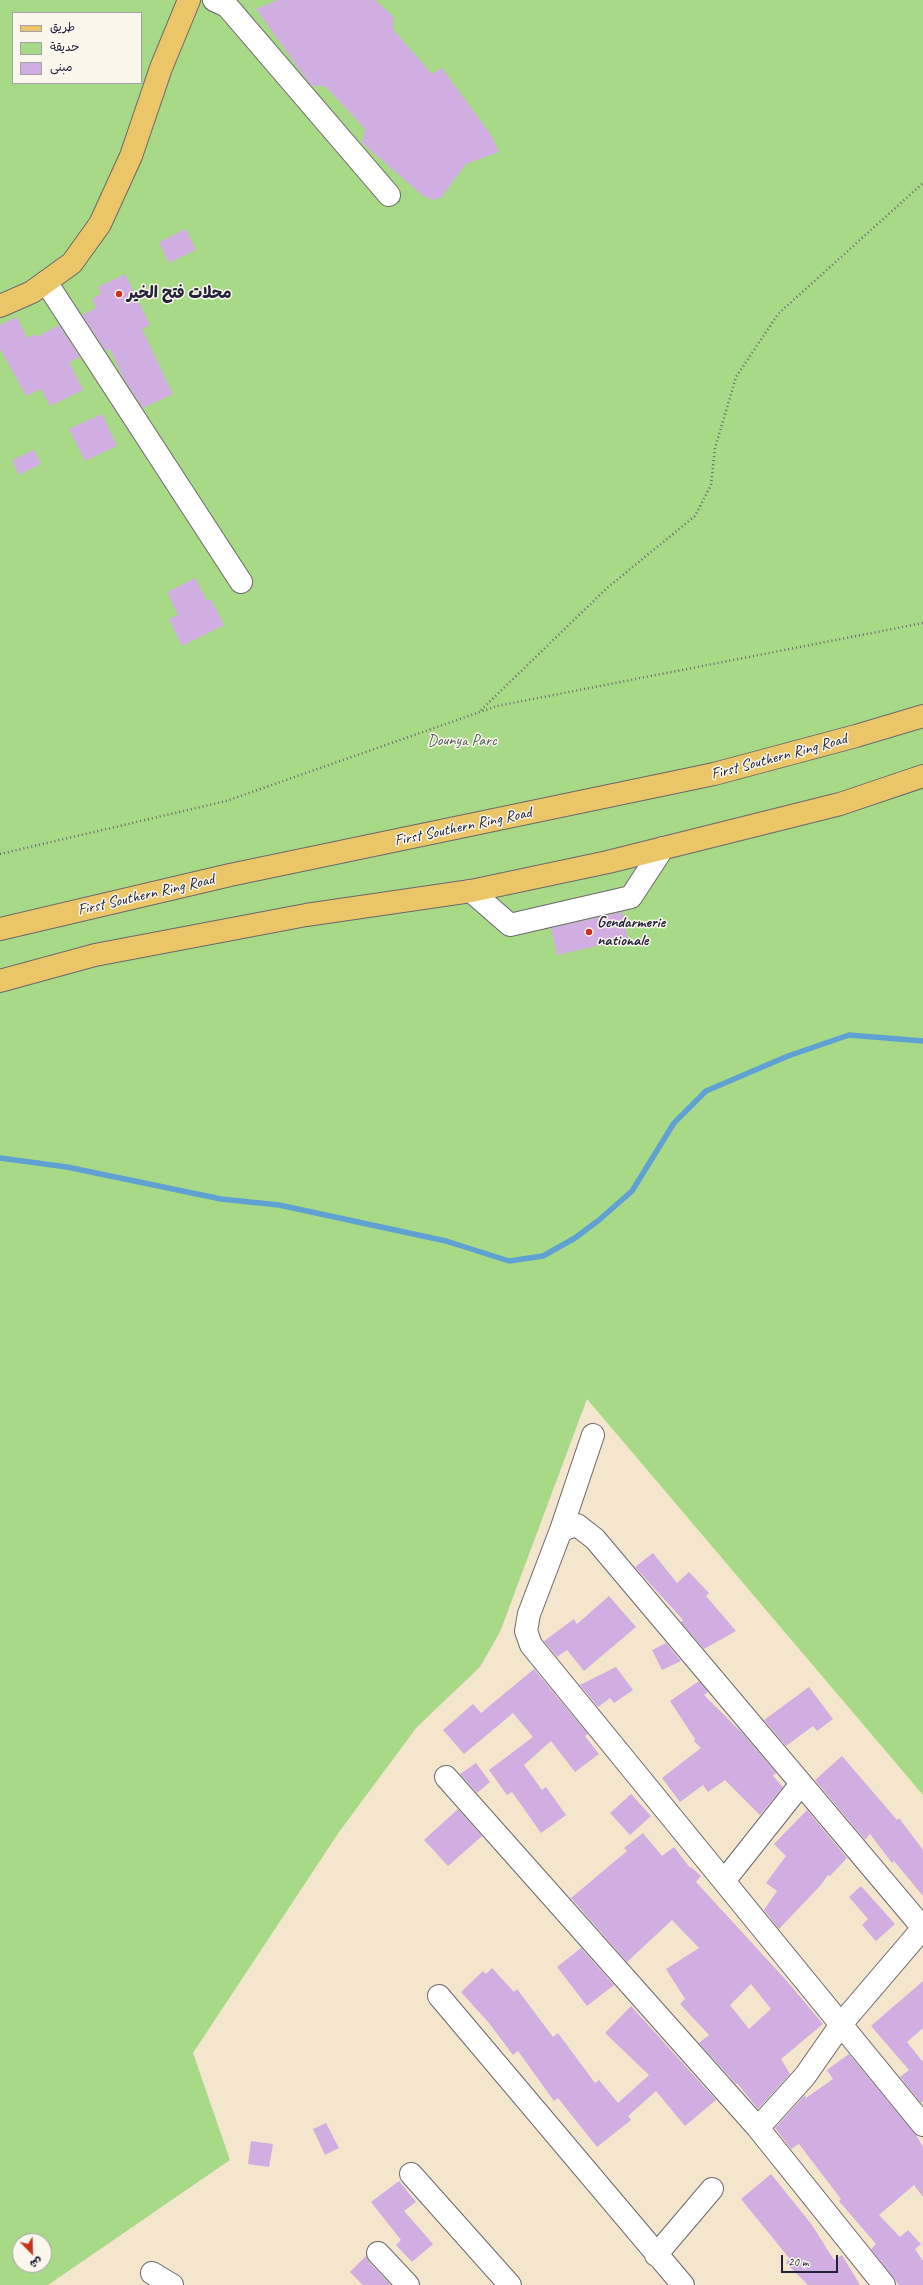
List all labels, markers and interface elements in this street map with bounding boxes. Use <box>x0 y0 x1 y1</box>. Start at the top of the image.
legend <box>12 12 142 84</box>
text: طريق <box>50 19 75 35</box>
text: حديقة <box>50 39 79 55</box>
text: مبنى <box>50 59 73 75</box>
place label: محلات فتح الخير <box>127 284 232 304</box>
marker: محلات فتح الخير <box>114 289 124 299</box>
street label: First Southern Ring Road <box>709 730 849 784</box>
park label: Dounya Parc <box>427 731 497 751</box>
street label: First Southern Ring Road <box>393 803 533 851</box>
street label: First Southern Ring Road <box>76 870 216 920</box>
place label: Gendarmerie nationale <box>597 913 665 951</box>
marker: Gendarmerie nationale <box>584 927 594 937</box>
north arrow <box>12 2233 52 2273</box>
scale bar <box>783 2247 840 2273</box>
text: ش <box>28 2254 45 2272</box>
text: 20 m <box>788 2254 808 2270</box>

